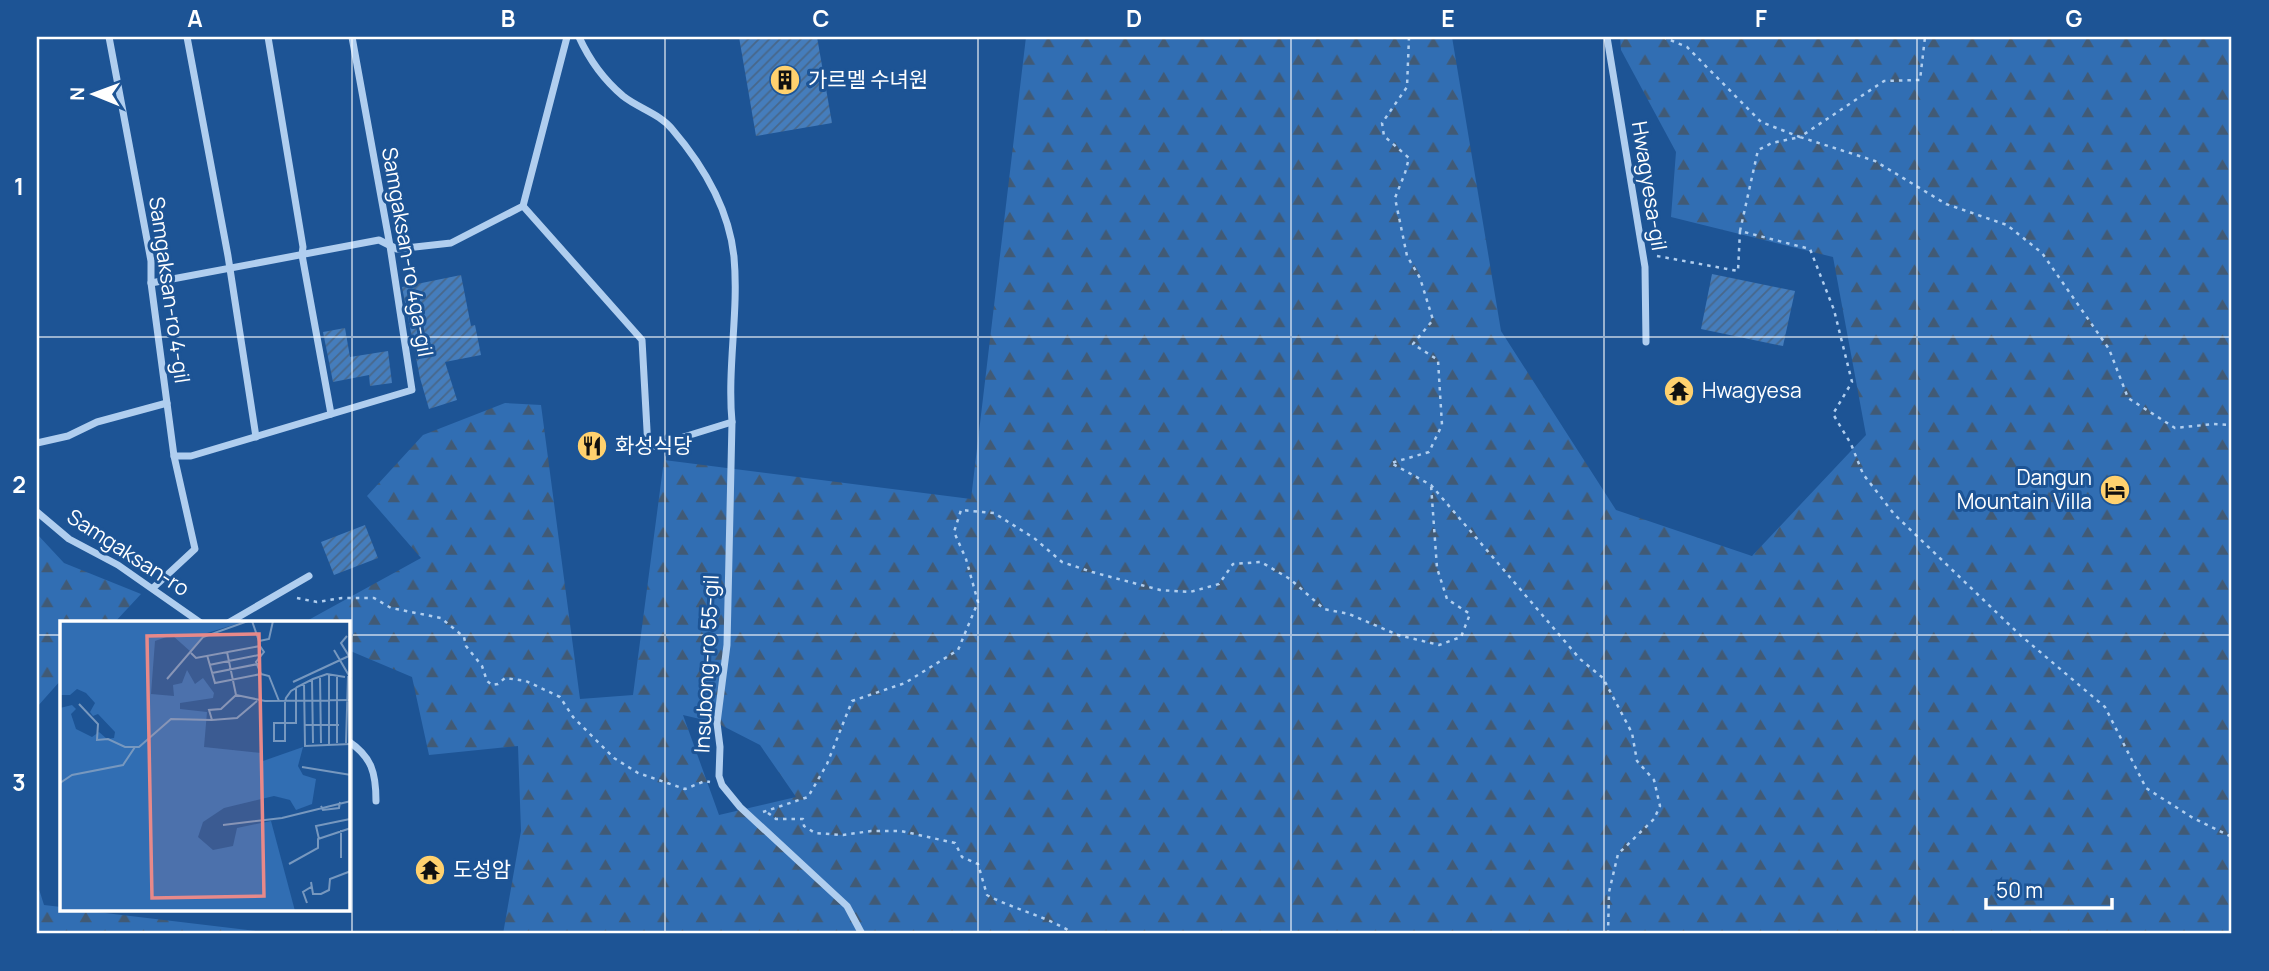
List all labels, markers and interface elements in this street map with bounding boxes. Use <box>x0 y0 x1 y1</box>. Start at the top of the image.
text: A <box>187 2 203 34</box>
text: B <box>501 2 515 34</box>
text: C <box>813 2 830 34</box>
text: D <box>1126 2 1142 34</box>
text: E <box>1441 2 1455 34</box>
text: F <box>1755 2 1767 34</box>
text: G <box>2066 2 2083 34</box>
north arrow <box>60 60 130 130</box>
building icon: 가르멜 수녀원 <box>768 63 802 97</box>
place label: 가르멜 수녀원 <box>808 65 928 93</box>
text: N <box>64 87 90 101</box>
street label: Hwagyesa-gil <box>1626 119 1674 253</box>
street label: Samgaksan-ro 4ga-gil <box>376 145 440 359</box>
text: 1 <box>14 170 24 202</box>
street label: Samgaksan-ro 4-gil <box>143 195 197 385</box>
temple icon: Hwagyesa <box>1662 374 1696 408</box>
place label: Hwagyesa <box>1702 376 1802 404</box>
restaurant icon: 화성식당 <box>575 429 609 463</box>
place label: 화성식당 <box>615 431 692 459</box>
place label: Dangun Mountain Villa <box>1957 463 2092 515</box>
text: 2 <box>12 468 26 500</box>
hotel icon: Dangun Mountain Villa <box>2098 473 2132 507</box>
street label: Samgaksan-ro <box>62 502 195 602</box>
street label: Insubong-ro 55-gil <box>687 574 725 754</box>
inset map <box>60 621 350 912</box>
text: 3 <box>12 766 26 798</box>
temple icon: 도성암 <box>413 853 447 887</box>
place label: 도성암 <box>453 855 511 883</box>
scale bar <box>1986 866 2112 910</box>
text: 50 m <box>1996 876 2043 904</box>

